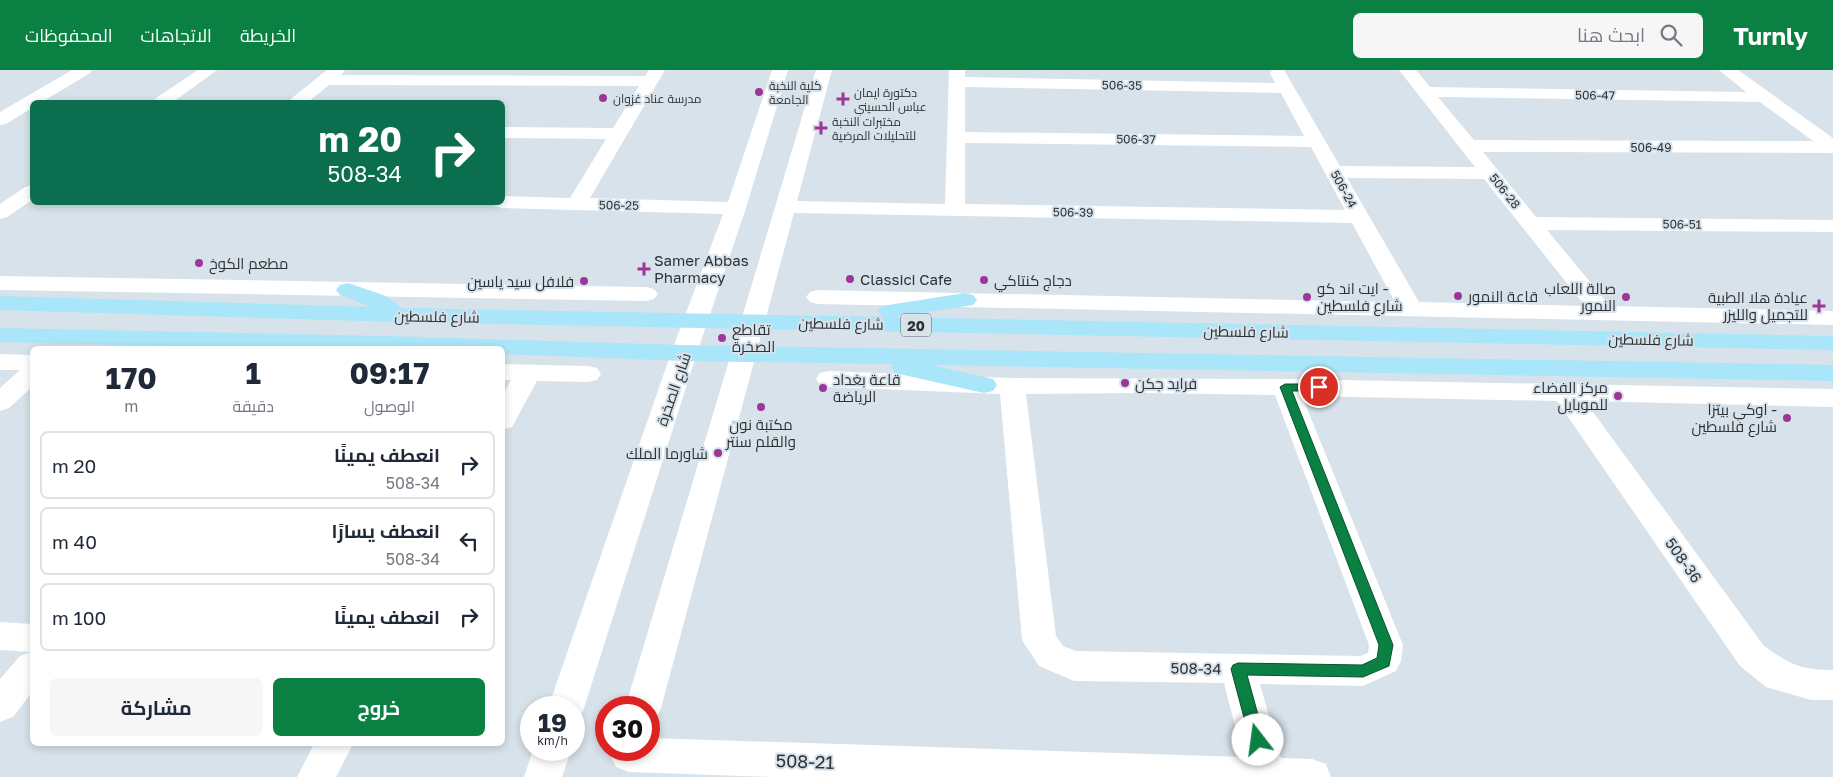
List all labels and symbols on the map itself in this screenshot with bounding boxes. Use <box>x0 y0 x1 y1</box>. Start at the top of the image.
street label: 506-35 <box>1102 77 1142 93</box>
place label: كلية النخبة الجامعة <box>769 78 821 107</box>
place label: دكتورة ايمان عباس الحسيني <box>854 85 927 117</box>
marker: كلية النخبة الجامعة <box>753 86 765 98</box>
street label: 506-47 <box>1575 87 1615 103</box>
place label: مدرسة عناد غزوان <box>613 91 702 106</box>
marker: مدرسة عناد غزوان <box>597 92 609 104</box>
marker: دكتورة ايمان عباس الحسيني <box>836 92 850 106</box>
place label: مختبرات النخبة للتحليلات المرضية <box>832 114 916 143</box>
marker: مختبرات النخبة للتحليلات المرضية <box>814 121 828 135</box>
street label: 506-37 <box>1116 131 1156 147</box>
street label: 506-49 <box>1631 140 1671 155</box>
street label: 506-24 <box>1328 168 1360 210</box>
street label: 506-28 <box>1486 171 1524 211</box>
street label: 506-25 <box>599 197 639 213</box>
street label: 506-39 <box>1053 204 1093 220</box>
street label: 506-51 <box>1662 216 1702 232</box>
place label: Samer Abbas Pharmacy <box>654 251 749 286</box>
place label: مطعم الكوخ <box>209 254 288 275</box>
marker: مطعم الكوخ <box>193 257 205 269</box>
marker: Samer Abbas Pharmacy <box>638 263 650 275</box>
place label: Classici Cafe <box>860 270 952 288</box>
place label: دجاج كنتاكي <box>994 271 1072 293</box>
place label: فلافل سيد ياسين <box>467 272 574 292</box>
marker: Classici Cafe <box>844 273 856 285</box>
marker: دجاج كنتاكي <box>978 274 990 286</box>
marker: فلافل سيد ياسين <box>578 275 590 287</box>
place label: ايت اند كو - شارع فلسطين <box>1317 279 1403 317</box>
place label: صالة اللعاب النمور <box>1544 279 1616 315</box>
place label: قاعة النمور <box>1467 287 1538 306</box>
place label: عيادة هلا الطبية للتجميل والليزر <box>1708 288 1808 325</box>
marker: قاعة النمور <box>1452 290 1464 302</box>
marker: ايت اند كو - شارع فلسطين <box>1301 291 1313 303</box>
marker: صالة اللعاب النمور <box>1620 291 1632 303</box>
marker: عيادة هلا الطبية للتجميل والليزر <box>1812 299 1826 313</box>
street label: شارع فلسطين <box>394 306 480 329</box>
street label: شارع فلسطين <box>798 313 884 336</box>
road number: 20 <box>901 314 931 336</box>
place label: تقاطع الصخرة <box>732 320 775 356</box>
street label: شارع فلسطين <box>1203 321 1289 344</box>
street label: شارع فلسطين <box>1608 329 1694 352</box>
marker: تقاطع الصخرة <box>716 332 728 344</box>
street label: شارع الصخرة <box>652 350 697 429</box>
pin <box>1298 366 1340 408</box>
place label: قاعة بغداد الرياضة <box>833 370 901 406</box>
place label: فرايد جكن <box>1135 374 1197 394</box>
marker: فرايد جكن <box>1119 377 1131 389</box>
place label: مركز الفضاء للموبايل <box>1533 378 1608 415</box>
marker: قاعة بغداد الرياضة <box>817 382 829 394</box>
marker: مركز الفضاء للموبايل <box>1612 390 1624 402</box>
place label: اوكي بيتزا - شارع فلسطين <box>1691 400 1777 438</box>
marker: مكتبة نون والقلم سنتر <box>755 401 767 413</box>
marker: اوكي بيتزا - شارع فلسطين <box>1781 412 1793 424</box>
place label: مكتبة نون والقلم سنتر <box>725 415 796 452</box>
place label: شاورما الملك <box>626 444 708 463</box>
marker: شاورما الملك <box>712 447 724 459</box>
street label: 508-36 <box>1662 534 1706 586</box>
street label: 508-34 <box>1170 659 1222 677</box>
speed limit sign: 30 <box>595 696 660 761</box>
position arrow <box>1231 713 1283 765</box>
street label: 508-21 <box>775 749 835 773</box>

